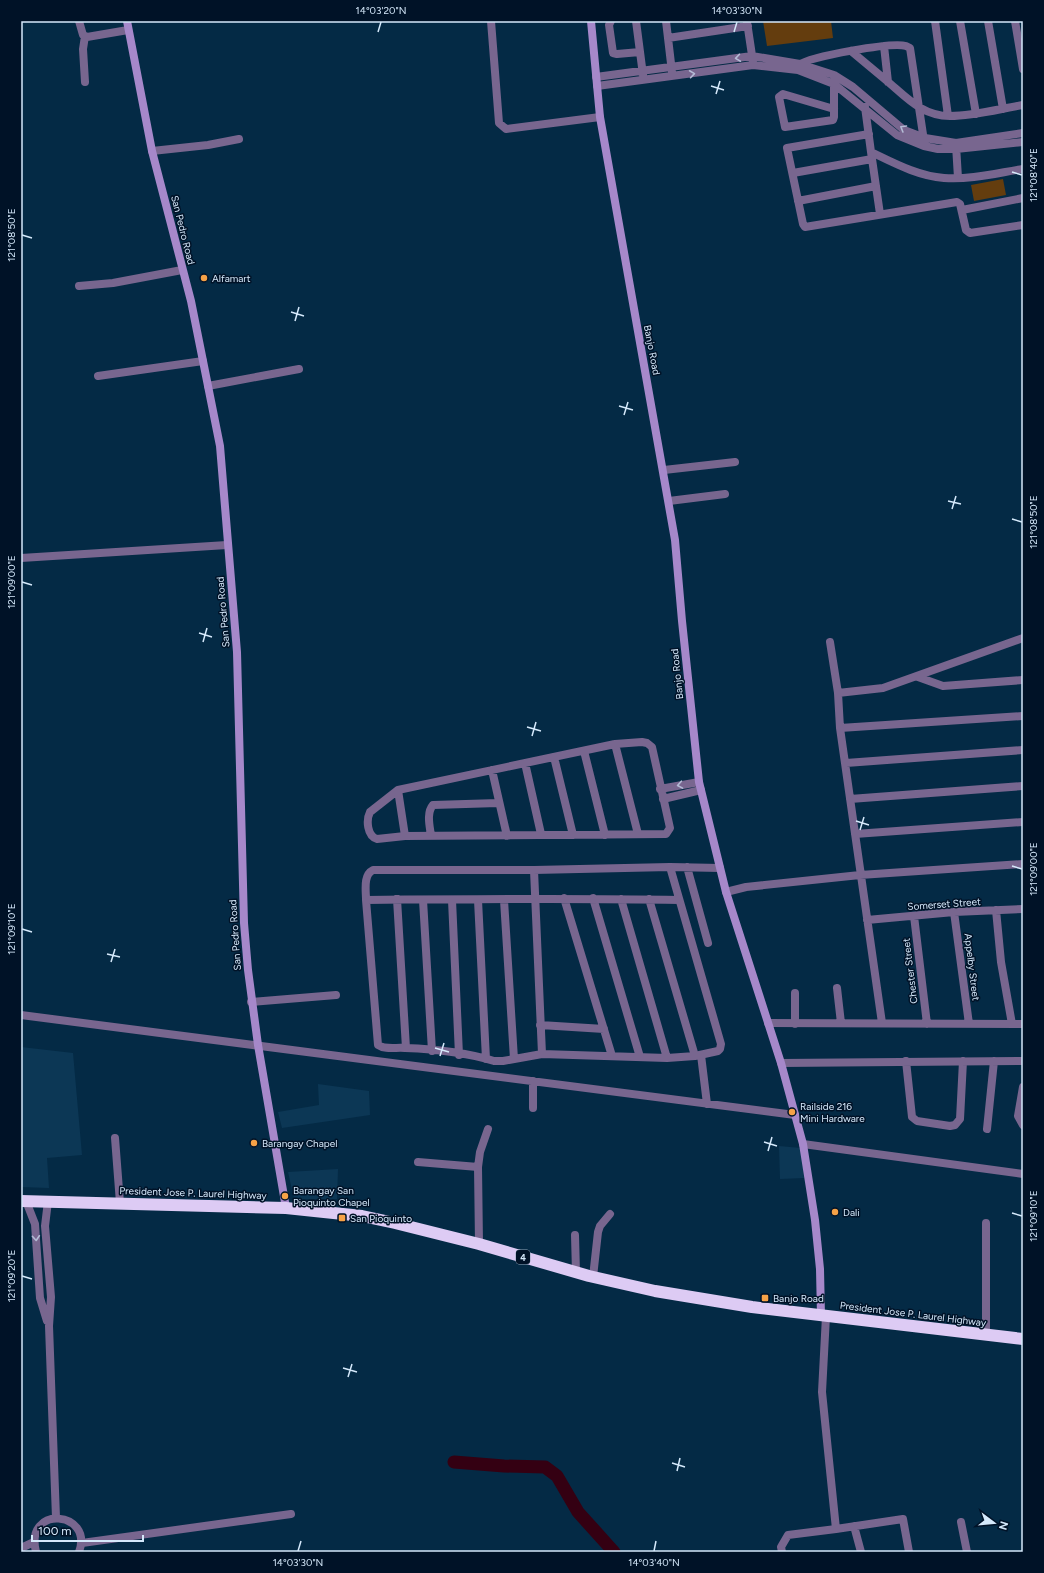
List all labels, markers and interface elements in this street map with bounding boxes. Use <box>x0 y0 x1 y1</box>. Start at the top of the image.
text: 14°03'20"N <box>356 4 406 17</box>
text: 14°03'30"N <box>712 4 762 17</box>
one-way arrow <box>735 53 741 62</box>
one-way arrow <box>688 70 695 79</box>
one-way arrow <box>900 126 907 133</box>
text: 121°08'40"E <box>1027 148 1040 202</box>
street label: San Pedro Road <box>168 194 198 266</box>
text: 121°08'50"E <box>5 208 18 262</box>
place label: Alfamart <box>212 272 251 285</box>
marker: Alfamart <box>199 273 209 283</box>
street label: Banjo Road <box>641 324 663 376</box>
text: 121°08'50"E <box>1027 495 1040 549</box>
text: 121°09'00"E <box>5 555 18 609</box>
street label: San Pedro Road <box>213 576 233 648</box>
street label: Banjo Road <box>668 648 686 700</box>
one-way arrow <box>677 781 683 789</box>
text: 121°09'00"E <box>1027 842 1040 896</box>
street label: Somerset Street <box>907 895 981 913</box>
street label: San Pedro Road <box>226 899 244 971</box>
text: 121°09'10"E <box>5 903 18 955</box>
street label: Appelby Street <box>961 933 983 1002</box>
street label: Chester Street <box>900 937 920 1005</box>
place label: Railside 216 Mini Hardware <box>800 1100 865 1125</box>
marker: Railside 216 Mini Hardware <box>787 1107 797 1117</box>
place label: Barangay Chapel <box>262 1137 337 1150</box>
marker: Barangay Chapel <box>249 1138 259 1148</box>
street label: President Jose P. Laurel Highway <box>119 1184 268 1202</box>
place label: Barangay San Pioquinto Chapel <box>293 1184 370 1209</box>
text: 121°09'10"E <box>1027 1190 1040 1242</box>
marker: Barangay San Pioquinto Chapel <box>280 1191 290 1201</box>
place label: Dali <box>843 1206 860 1219</box>
marker: Dali <box>830 1207 840 1217</box>
place label: San Pioquinto <box>350 1212 412 1225</box>
marker: San Pioquinto <box>337 1213 347 1223</box>
one-way arrow <box>31 1235 40 1241</box>
text: 121°09'20"E <box>5 1250 18 1302</box>
road number: 4 <box>516 1250 530 1264</box>
place label: Banjo Road <box>773 1292 824 1305</box>
marker: Banjo Road <box>760 1293 770 1303</box>
street label: President Jose P. Laurel Highway <box>839 1299 988 1330</box>
north arrow <box>974 1503 1014 1543</box>
scale bar <box>32 1517 143 1543</box>
text: N <box>996 1520 1011 1532</box>
text: 100 m <box>38 1524 72 1538</box>
text: 14°03'30"N <box>273 1556 323 1569</box>
text: 14°03'40"N <box>628 1556 680 1569</box>

